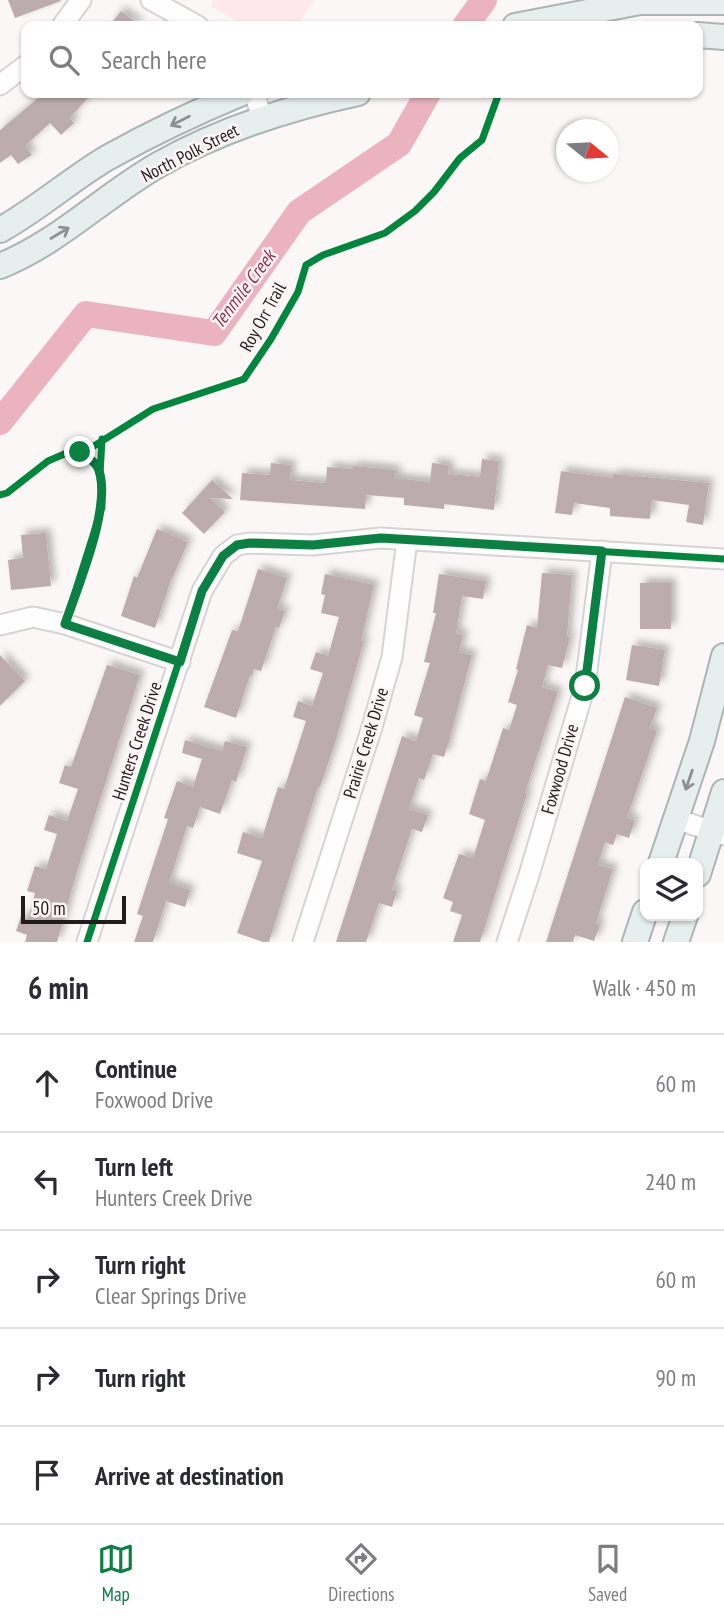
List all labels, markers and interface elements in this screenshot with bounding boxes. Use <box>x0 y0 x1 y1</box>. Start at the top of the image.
search box <box>21 21 703 98</box>
icon: search <box>45 41 83 79</box>
text: Search here <box>101 43 207 76</box>
one-way arrow <box>170 115 191 128</box>
street label: North Polk Street <box>137 118 243 187</box>
north arrow <box>556 119 619 182</box>
one-way arrow <box>49 225 69 239</box>
water label: Tenmile Creek <box>206 243 282 333</box>
street label: Roy Orr Trail <box>234 277 291 355</box>
route end <box>64 436 95 467</box>
route start <box>569 670 600 701</box>
street label: Hunters Creek Drive <box>107 679 166 803</box>
street label: Prairie Creek Drive <box>338 685 393 801</box>
street label: Foxwood Drive <box>536 721 583 817</box>
one-way arrow <box>682 769 694 791</box>
map controls <box>640 858 703 921</box>
button: layers <box>640 858 703 921</box>
scale bar <box>21 893 126 925</box>
text: 50 m <box>32 896 66 920</box>
text: 6 min <box>28 968 89 1007</box>
text: Walk · 450 m <box>593 973 696 1002</box>
text: Continue <box>95 1052 177 1085</box>
icon: ahead <box>28 1064 66 1102</box>
text: 60 m <box>655 1069 696 1098</box>
text: Foxwood Drive <box>95 1085 213 1114</box>
text: Turn left <box>95 1150 173 1183</box>
icon: left <box>28 1162 66 1200</box>
text: 240 m <box>645 1167 696 1196</box>
text: Hunters Creek Drive <box>95 1183 252 1212</box>
text: Turn right <box>95 1248 186 1281</box>
icon: right <box>28 1260 66 1298</box>
text: 60 m <box>655 1265 696 1294</box>
text: Clear Springs Drive <box>95 1281 246 1310</box>
icon: right <box>28 1358 66 1396</box>
text: Turn right <box>95 1361 186 1394</box>
text: 90 m <box>655 1363 696 1392</box>
icon: arrive <box>28 1456 66 1494</box>
text: Arrive at destination <box>95 1459 284 1492</box>
tab: Map <box>97 1540 135 1606</box>
tab: Directions <box>328 1540 394 1606</box>
tab: Saved <box>588 1540 627 1606</box>

